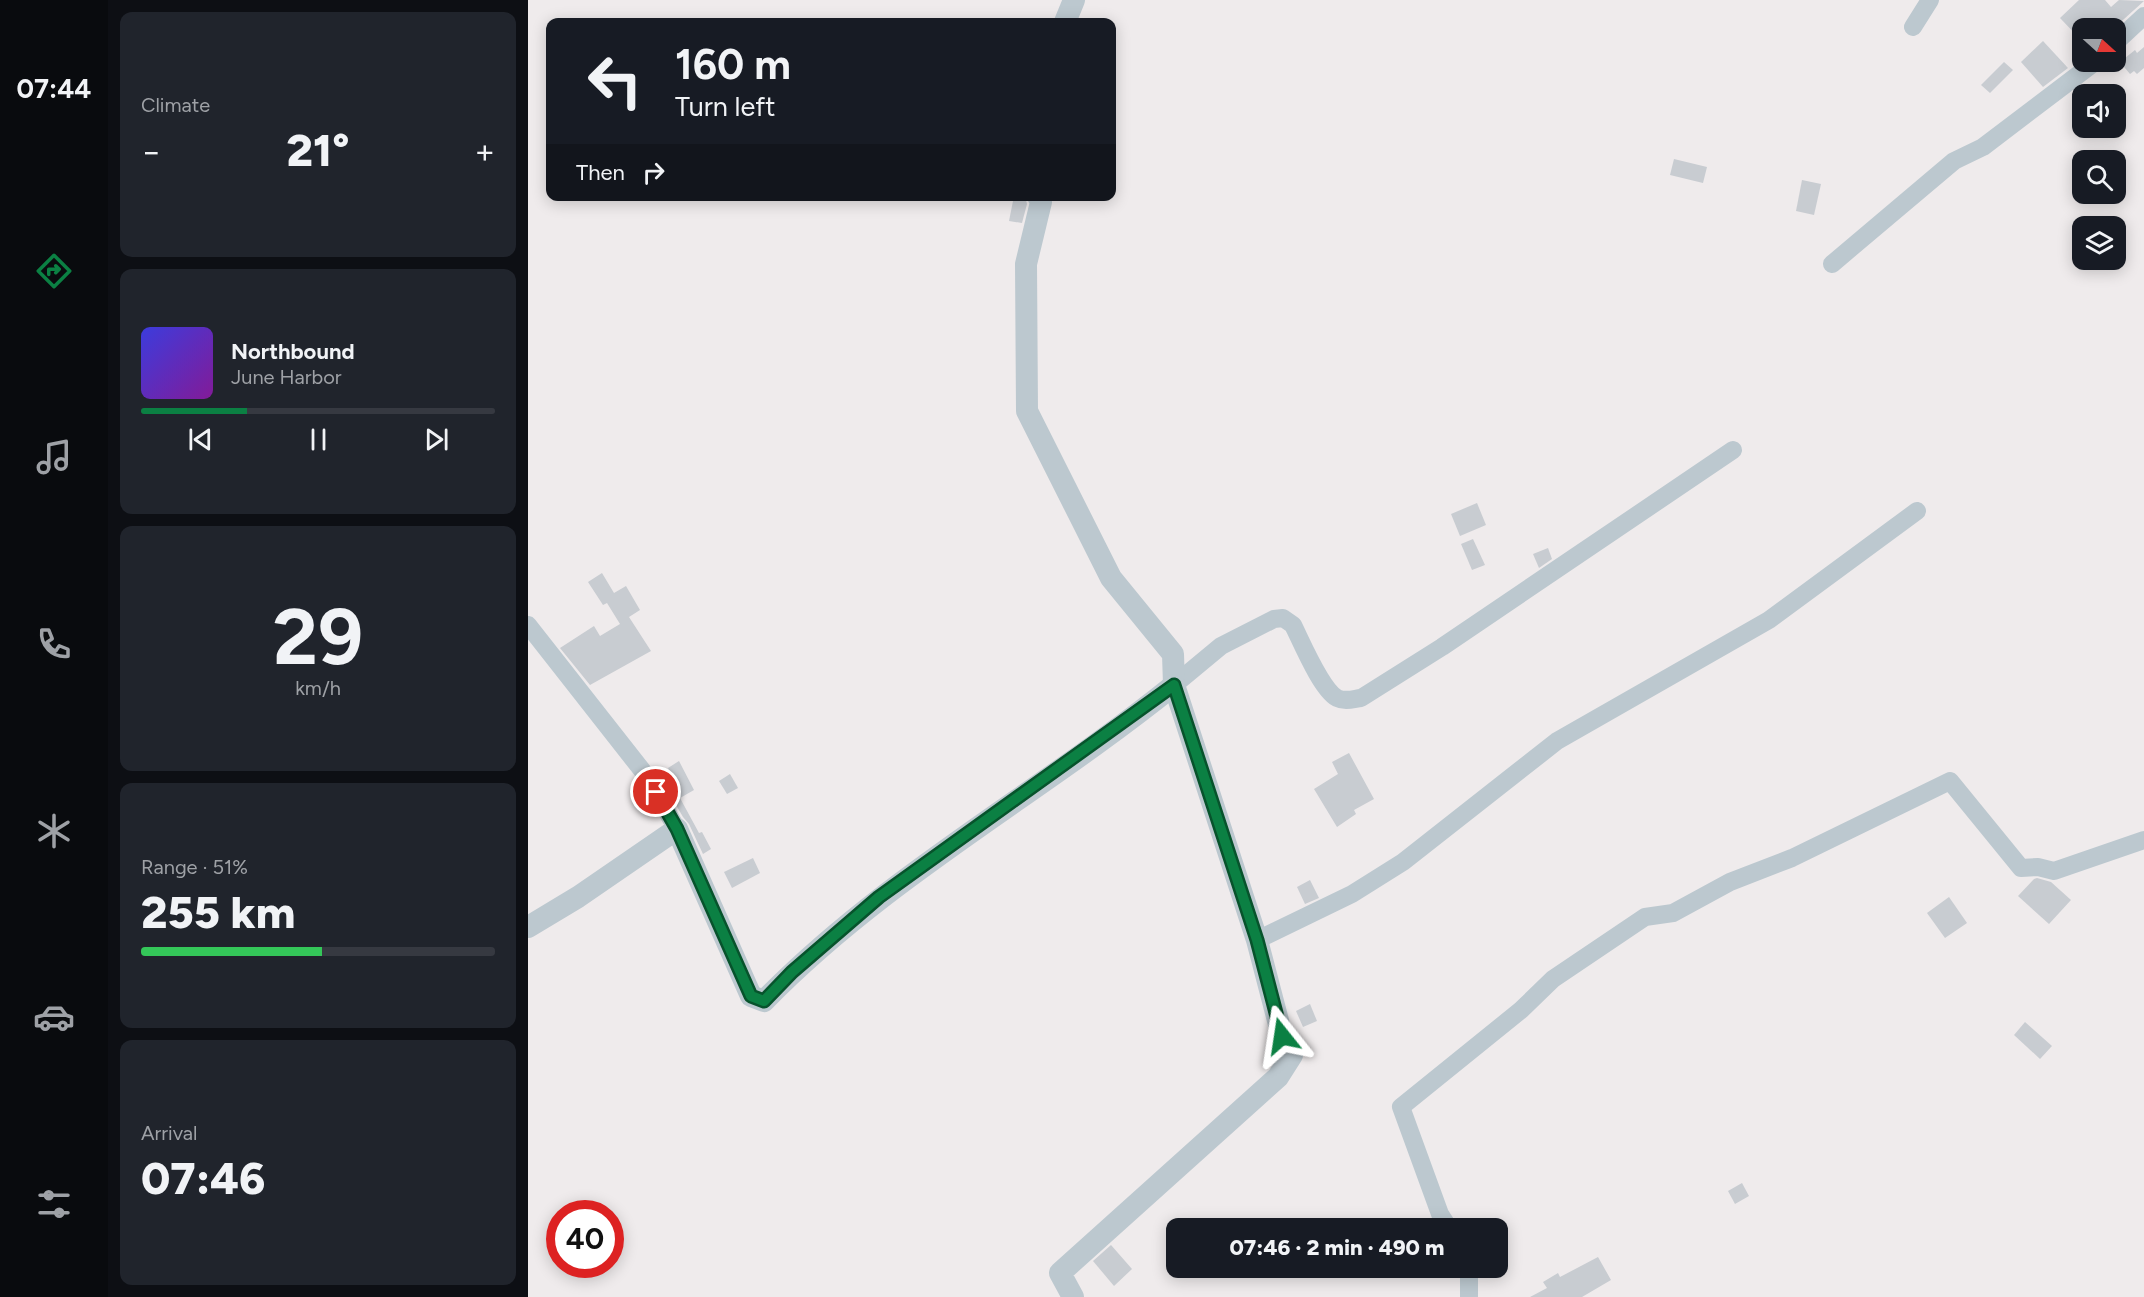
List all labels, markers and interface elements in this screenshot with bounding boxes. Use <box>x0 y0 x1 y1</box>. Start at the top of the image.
north arrow <box>2072 18 2126 72</box>
map controls <box>2072 18 2126 270</box>
text: 160 m <box>675 39 791 90</box>
icon: left <box>576 42 654 120</box>
text: 07:44 <box>17 72 91 105</box>
button: sound <box>2072 84 2126 138</box>
text: Turn left <box>675 90 775 123</box>
text: Climate <box>141 93 210 117</box>
text: 21° <box>287 123 349 177</box>
text: − <box>141 132 162 171</box>
text: + <box>474 132 495 171</box>
button: search <box>2072 150 2126 204</box>
icon: right <box>637 156 670 189</box>
text: Then <box>576 159 625 186</box>
button: layers <box>2072 216 2126 270</box>
icon: directions <box>33 250 75 292</box>
text: Northbound <box>231 338 355 365</box>
text: June Harbor <box>231 365 342 389</box>
icon: previous <box>184 423 217 456</box>
icon: pause <box>302 423 335 456</box>
icon: next <box>420 423 453 456</box>
icon: music <box>33 436 75 478</box>
text: 29 <box>273 590 363 684</box>
icon: phone <box>33 623 75 665</box>
text: km/h <box>295 676 341 700</box>
pin <box>630 766 681 817</box>
icon: arrive <box>639 775 672 808</box>
icon: climate <box>33 810 75 852</box>
text: Range · 51% <box>141 855 248 879</box>
text: 255 km <box>141 885 296 939</box>
icon: car <box>33 996 75 1038</box>
position arrow <box>1250 1004 1314 1068</box>
text: Arrival <box>141 1121 197 1145</box>
text: 07:46 <box>141 1151 265 1205</box>
icon: filters <box>33 1183 75 1225</box>
speed limit sign: 40 <box>546 1200 624 1278</box>
text: 07:46 · 2 min · 490 m <box>1230 1234 1444 1261</box>

